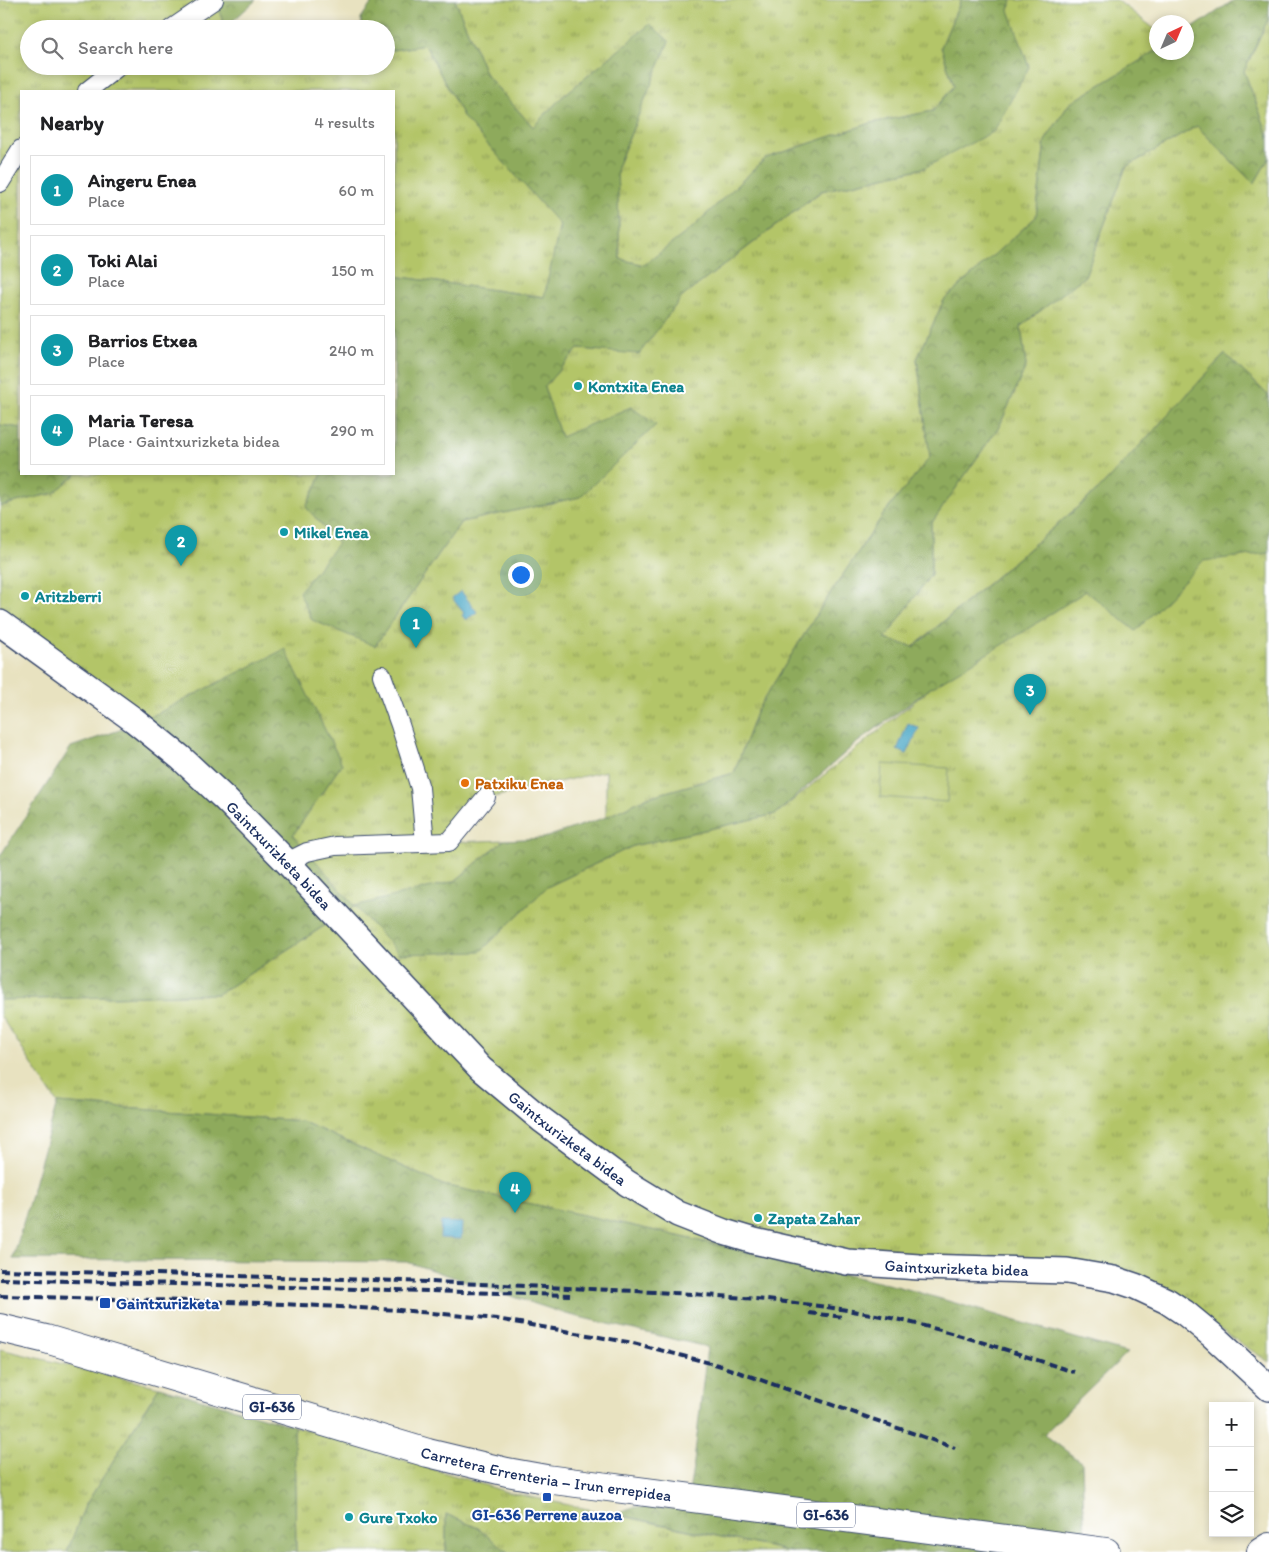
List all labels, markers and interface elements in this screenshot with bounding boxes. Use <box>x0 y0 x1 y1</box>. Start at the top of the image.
north arrow <box>1149 15 1194 60</box>
search box <box>20 20 395 75</box>
icon: search <box>38 34 66 62</box>
text: Search here <box>78 36 173 59</box>
text: Nearby <box>40 110 104 135</box>
text: 4 results <box>314 113 375 132</box>
text: Aingeru Enea <box>88 169 196 192</box>
text: 1 <box>53 181 61 200</box>
text: 60 m <box>339 181 374 200</box>
text: Place <box>88 192 125 211</box>
text: Toki Alai <box>88 249 158 272</box>
text: 2 <box>53 261 61 280</box>
text: 150 m <box>331 261 374 280</box>
text: Place <box>88 272 125 291</box>
text: Barrios Etxea <box>88 329 197 352</box>
text: 3 <box>53 341 61 360</box>
text: 240 m <box>329 341 374 360</box>
text: Place <box>88 352 125 371</box>
place label: Kontxita Enea <box>588 377 684 396</box>
marker: Kontxita Enea <box>572 380 584 392</box>
text: Maria Teresa <box>88 409 194 432</box>
text: 4 <box>52 421 62 440</box>
text: 290 m <box>330 421 374 440</box>
text: Place · Gaintxurizketa bidea <box>88 432 280 451</box>
place label: Mikel Enea <box>294 523 369 542</box>
pin: 2 <box>165 525 197 566</box>
marker: Mikel Enea <box>278 526 290 538</box>
your location <box>508 562 534 588</box>
place label: Aritzberri <box>34 587 101 606</box>
marker: Aritzberri <box>19 590 31 602</box>
pin: 1 <box>400 607 432 648</box>
pin: 3 <box>1014 674 1046 715</box>
place label: Patxiku Enea <box>475 774 564 793</box>
marker: Patxiku Enea <box>459 777 471 789</box>
street label: Gaintxurizketa bidea <box>222 797 336 914</box>
street label: Gaintxurizketa bidea <box>504 1087 631 1190</box>
pin: 4 <box>499 1172 531 1213</box>
place label: Zapata Zahar <box>768 1209 860 1229</box>
marker: Zapata Zahar <box>752 1212 764 1224</box>
street label: Gaintxurizketa bidea <box>884 1256 1030 1280</box>
place label: Gaintxurizketa <box>116 1294 220 1313</box>
marker: Gaintxurizketa <box>98 1296 112 1310</box>
road number: GI-636 <box>243 1394 301 1420</box>
map controls <box>1209 1402 1254 1537</box>
button: + <box>1209 1402 1254 1447</box>
street label: Carretera Errenteria – Irun errepidea <box>418 1442 673 1505</box>
button: − <box>1209 1447 1254 1492</box>
marker: GI-636 Perrene auzoa <box>541 1491 553 1503</box>
button: layers <box>1209 1492 1254 1537</box>
road number: GI-636 <box>797 1502 855 1528</box>
place label: GI-636 Perrene auzoa <box>472 1505 623 1524</box>
place label: Gure Txoko <box>359 1508 438 1527</box>
marker: Gure Txoko <box>343 1511 355 1523</box>

